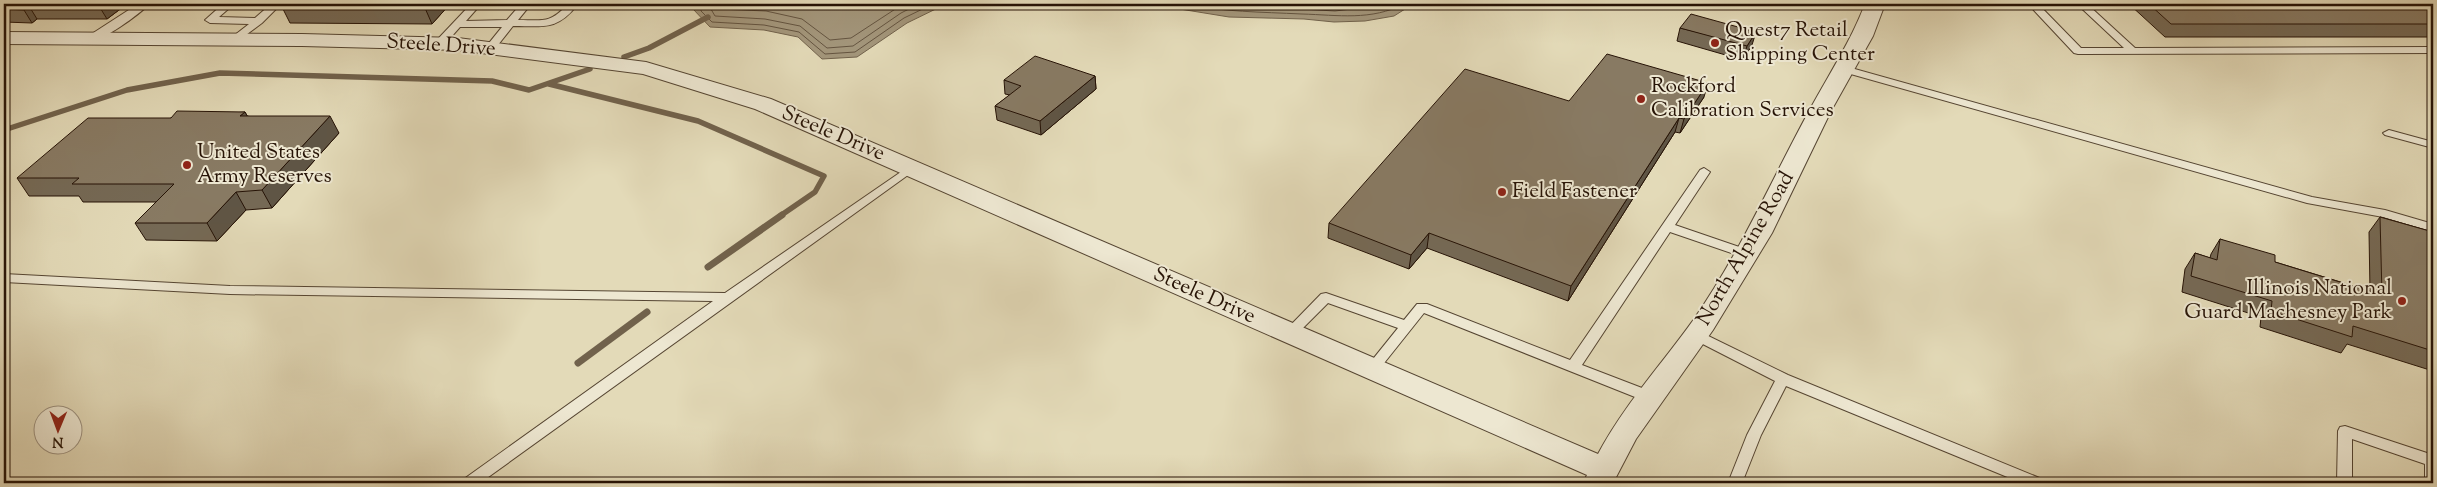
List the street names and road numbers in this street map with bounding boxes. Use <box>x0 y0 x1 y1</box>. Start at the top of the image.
street label: Steele Drive <box>385 27 497 65</box>
street label: Steele Drive <box>777 99 889 169</box>
street label: North Alpine Road <box>1690 166 1803 332</box>
street label: Steele Drive <box>1148 260 1260 332</box>

